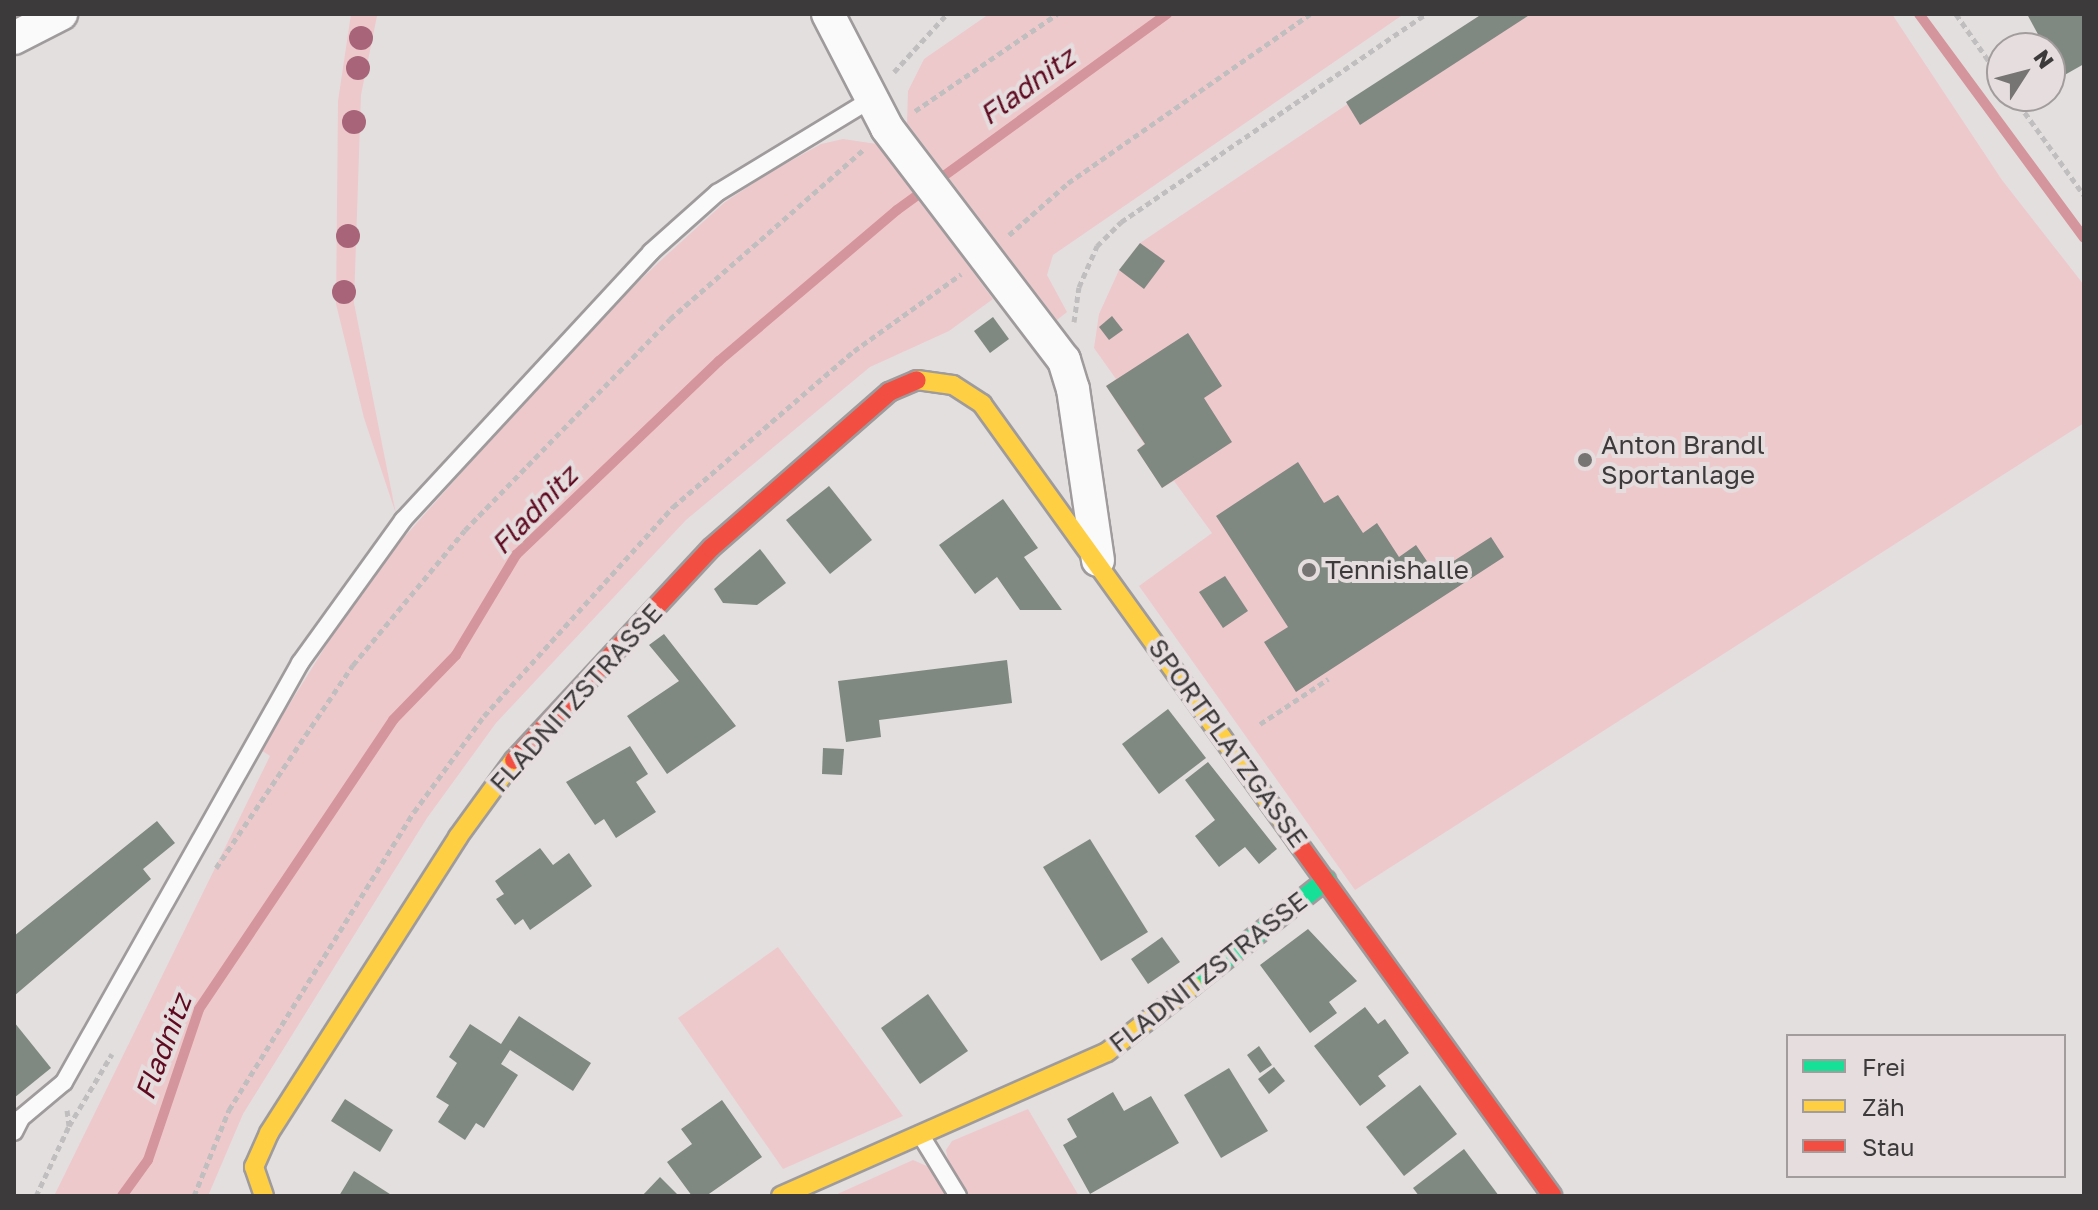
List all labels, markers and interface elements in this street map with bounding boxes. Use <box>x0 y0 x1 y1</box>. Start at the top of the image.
north arrow <box>1986 32 2066 112</box>
water label: Fladnitz <box>973 40 1081 132</box>
text: N <box>2028 44 2060 73</box>
place label: Anton Brandl Sportanlage <box>1601 429 1765 490</box>
marker: Anton Brandl Sportanlage <box>1576 451 1594 469</box>
water label: Fladnitz <box>484 459 584 561</box>
place label: Tennishalle <box>1325 554 1469 586</box>
marker: Tennishalle <box>1300 561 1318 579</box>
street label: FLADNITZSTRASSE <box>483 598 669 798</box>
street label: SPORTPLATZGASSE <box>1142 633 1314 853</box>
street label: FLADNITZSTRASSE <box>1103 885 1313 1059</box>
water label: Fladnitz <box>128 990 198 1104</box>
legend <box>1786 1034 2066 1178</box>
text: Frei <box>1862 1052 1906 1081</box>
text: Zäh <box>1862 1092 1905 1121</box>
text: Stau <box>1862 1132 1915 1161</box>

